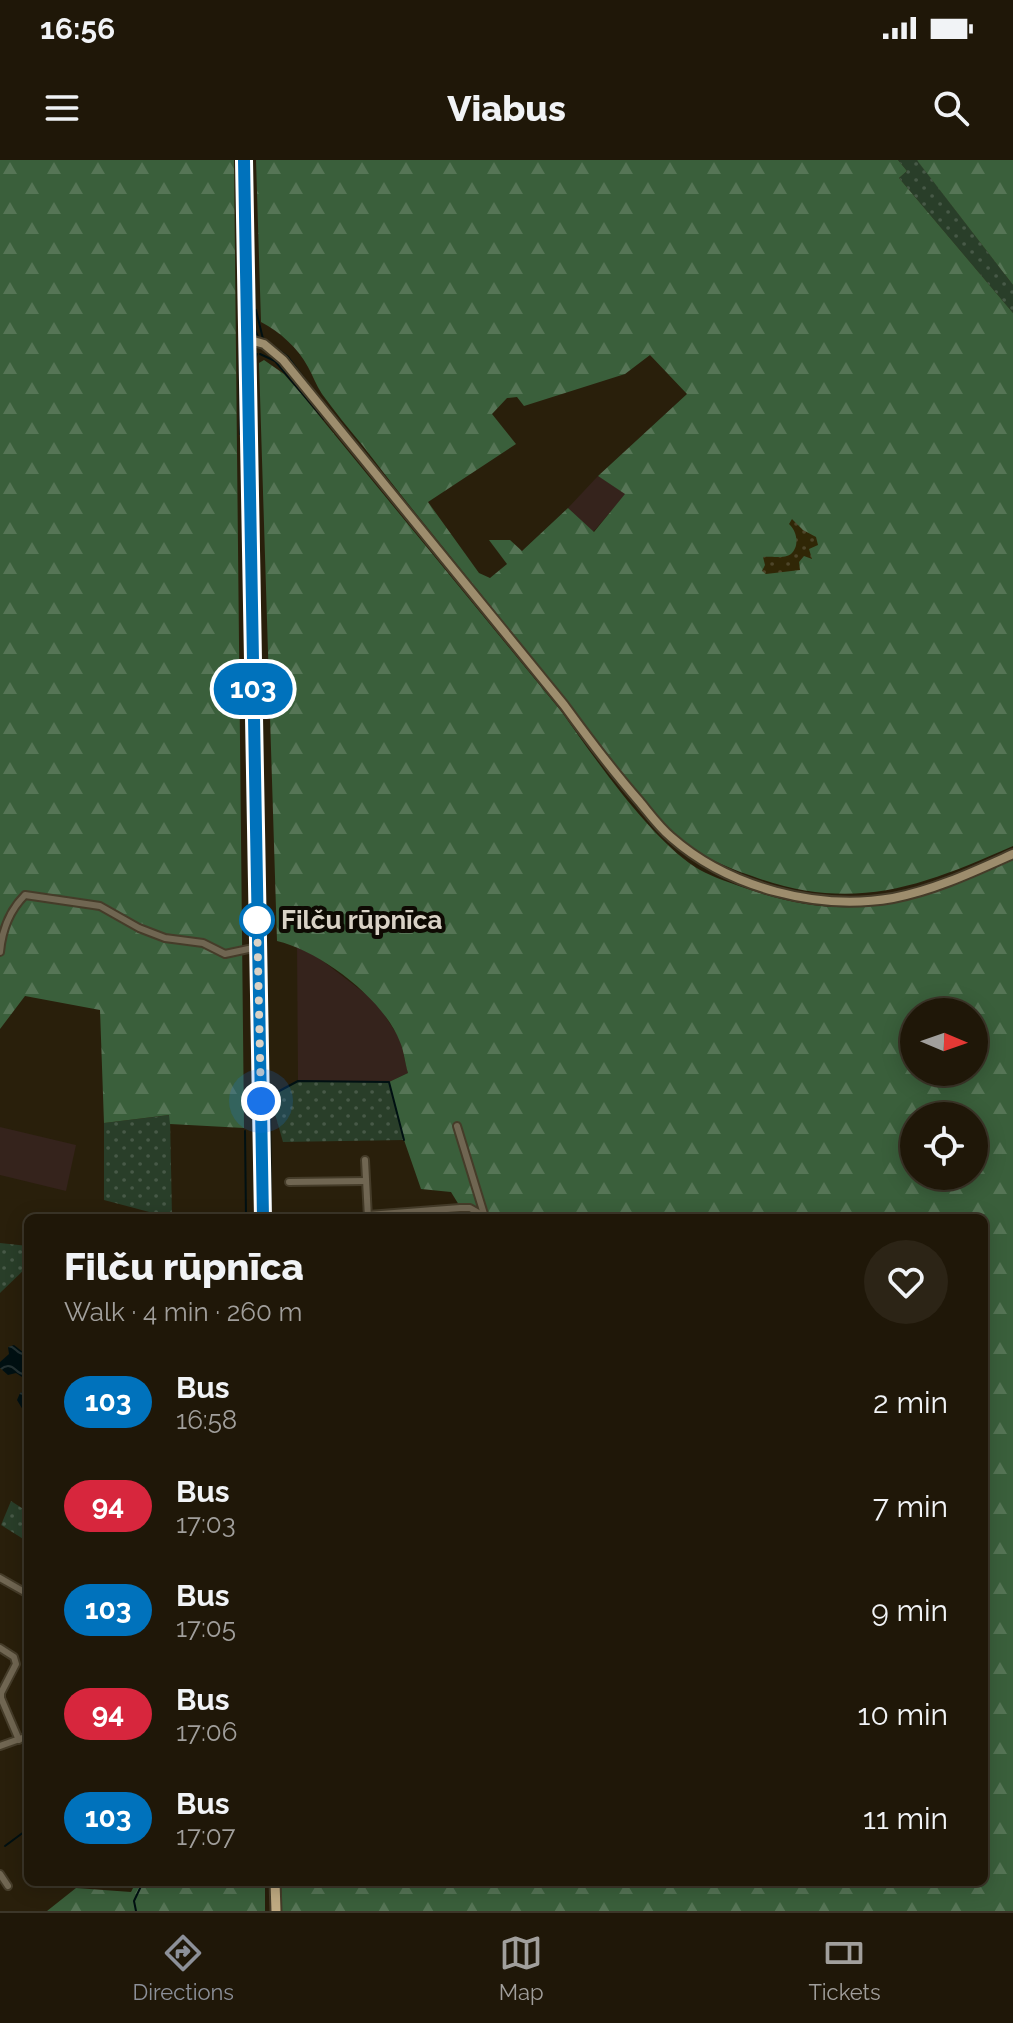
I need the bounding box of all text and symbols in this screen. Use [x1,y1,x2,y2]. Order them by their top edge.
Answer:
text: 16:56 [40,11,115,46]
icon: menu [40,86,84,130]
icon: search [929,86,973,130]
text: Viabus [447,87,566,129]
line badge: 103 [207,663,299,715]
text: 103 [230,672,276,705]
marker: Filču rūpnīca [240,903,274,937]
place label: Filču rūpnīca [281,905,442,935]
north arrow [900,998,988,1086]
map controls [900,998,988,1190]
your location [241,1081,281,1121]
button: locate [900,1102,988,1190]
button: heart [864,1240,948,1324]
text: Filču rūpnīca [64,1244,304,1289]
text: Walk · 4 min · 260 m [64,1297,302,1327]
text: Bus [176,1370,230,1405]
text: 103 [85,1385,131,1418]
text: 2 min [873,1385,948,1420]
text: 16:58 [176,1405,237,1435]
text: Bus [176,1474,230,1509]
text: 94 [92,1489,124,1522]
text: 7 min [873,1489,948,1524]
text: 17:03 [176,1509,236,1539]
text: Bus [176,1578,230,1613]
text: 103 [85,1593,131,1626]
text: 9 min [871,1593,948,1628]
text: 17:05 [176,1613,236,1643]
text: Bus [176,1682,230,1717]
text: 94 [92,1697,124,1730]
text: 10 min [858,1697,948,1732]
text: 17:06 [176,1717,237,1747]
text: Bus [176,1786,230,1821]
text: 103 [85,1801,131,1834]
text: 11 min [863,1801,948,1836]
text: 17:07 [176,1821,235,1851]
tab: Directions [132,1931,234,2005]
tab: Map [499,1931,544,2005]
tab: Tickets [808,1931,881,2005]

